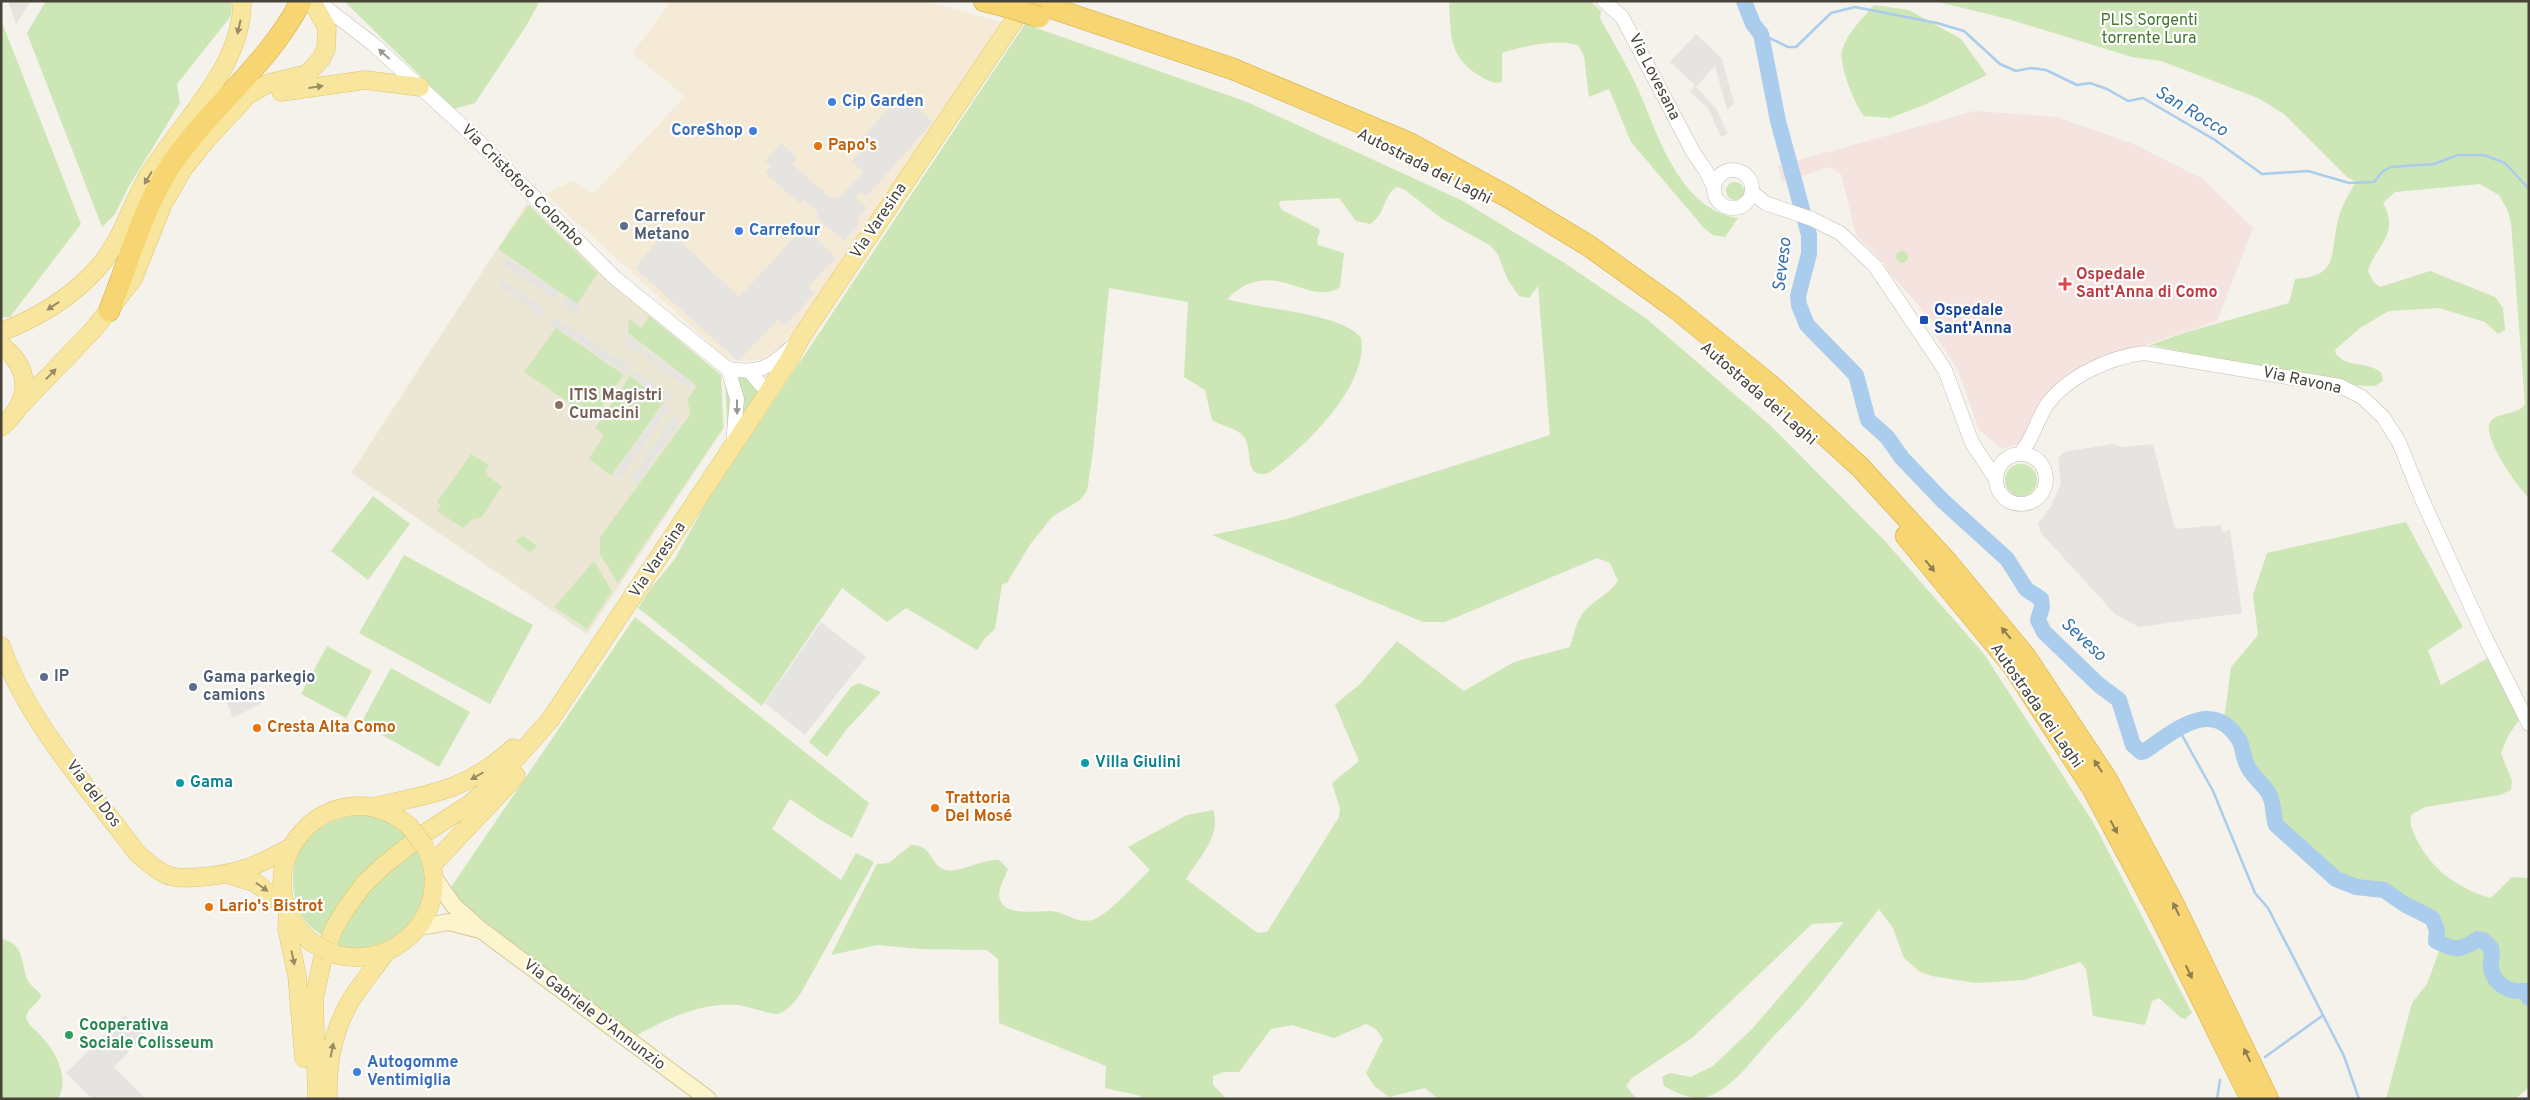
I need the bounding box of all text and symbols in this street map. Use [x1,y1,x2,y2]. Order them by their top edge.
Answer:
park label: PLIS Sorgenti torrente Lura [2100,11,2198,49]
one-way arrow [235,20,243,35]
street label: Via Lovesana [1624,30,1684,124]
one-way arrow [379,48,391,60]
water label: San Rocco [2150,81,2232,143]
one-way arrow [309,82,325,90]
place label: Cip Garden [842,92,924,112]
marker: Cip Garden [826,96,838,108]
street label: Via Cristoforo Colombo [456,120,588,252]
place label: CoreShop [671,121,743,141]
street label: Autostrada dei Laghi [1354,124,1494,210]
marker: CoreShop [747,125,759,137]
place label: Papo's [828,136,877,156]
marker: Papo's [812,140,824,152]
one-way arrow [143,171,152,184]
street label: Via Varesina [846,179,912,263]
place label: Carrefour Metano [634,207,706,245]
marker: Carrefour Metano [618,220,630,232]
place label: Carrefour [749,221,821,241]
marker: Carrefour [733,225,745,237]
water label: Seveso [1768,236,1798,293]
place label: Ospedale Sant'Anna di Como [2076,265,2218,303]
marker: Ospedale Sant'Anna di Como [2058,277,2072,291]
one-way arrow [46,301,60,311]
place label: Ospedale Sant'Anna [1934,301,2012,339]
marker: Ospedale Sant'Anna [1918,314,1930,326]
street label: Autostrada dei Laghi [1696,338,1820,450]
street label: Via Ravona [2261,363,2343,399]
one-way arrow [45,369,57,381]
place label: ITIS Magistri Cumacini [569,386,662,424]
marker: ITIS Magistri Cumacini [553,399,565,411]
one-way arrow [733,399,741,415]
street label: Via Varesina [625,518,691,602]
one-way arrow [1924,560,1935,573]
water label: Seveso [2055,613,2111,667]
one-way arrow [2000,626,2011,639]
street label: Autostrada dei Laghi [1985,640,2087,772]
place label: IP [54,667,69,687]
place label: Gama parkegio camions [203,668,315,706]
marker: IP [38,671,50,683]
marker: Gama parkegio camions [187,681,199,693]
place label: Cresta Alta Como [267,718,396,738]
marker: Cresta Alta Como [251,722,263,734]
place label: Villa Giulini [1095,753,1181,773]
street label: Via del Dos [61,756,125,832]
marker: Villa Giulini [1079,757,1091,769]
one-way arrow [2093,759,2103,773]
one-way arrow [469,772,484,780]
place label: Gama [190,773,233,793]
marker: Gama [174,777,186,789]
place label: Trattoria Del Mosé [945,789,1012,827]
marker: Trattoria Del Mosé [929,802,941,814]
one-way arrow [2110,820,2118,835]
one-way arrow [255,882,269,892]
place label: Lario's Bistrot [219,897,323,917]
marker: Lario's Bistrot [203,901,215,913]
one-way arrow [2172,902,2180,916]
one-way arrow [289,950,297,965]
street label: Via Gabriele D'Annunzio [519,955,669,1075]
one-way arrow [2184,964,2193,979]
place label: Cooperativa Sociale Colisseum [79,1016,214,1054]
marker: Cooperativa Sociale Colisseum [63,1029,75,1041]
one-way arrow [328,1042,336,1058]
one-way arrow [2243,1048,2251,1062]
place label: Autogomme Ventimiglia [367,1053,459,1091]
marker: Autogomme Ventimiglia [351,1066,363,1078]

